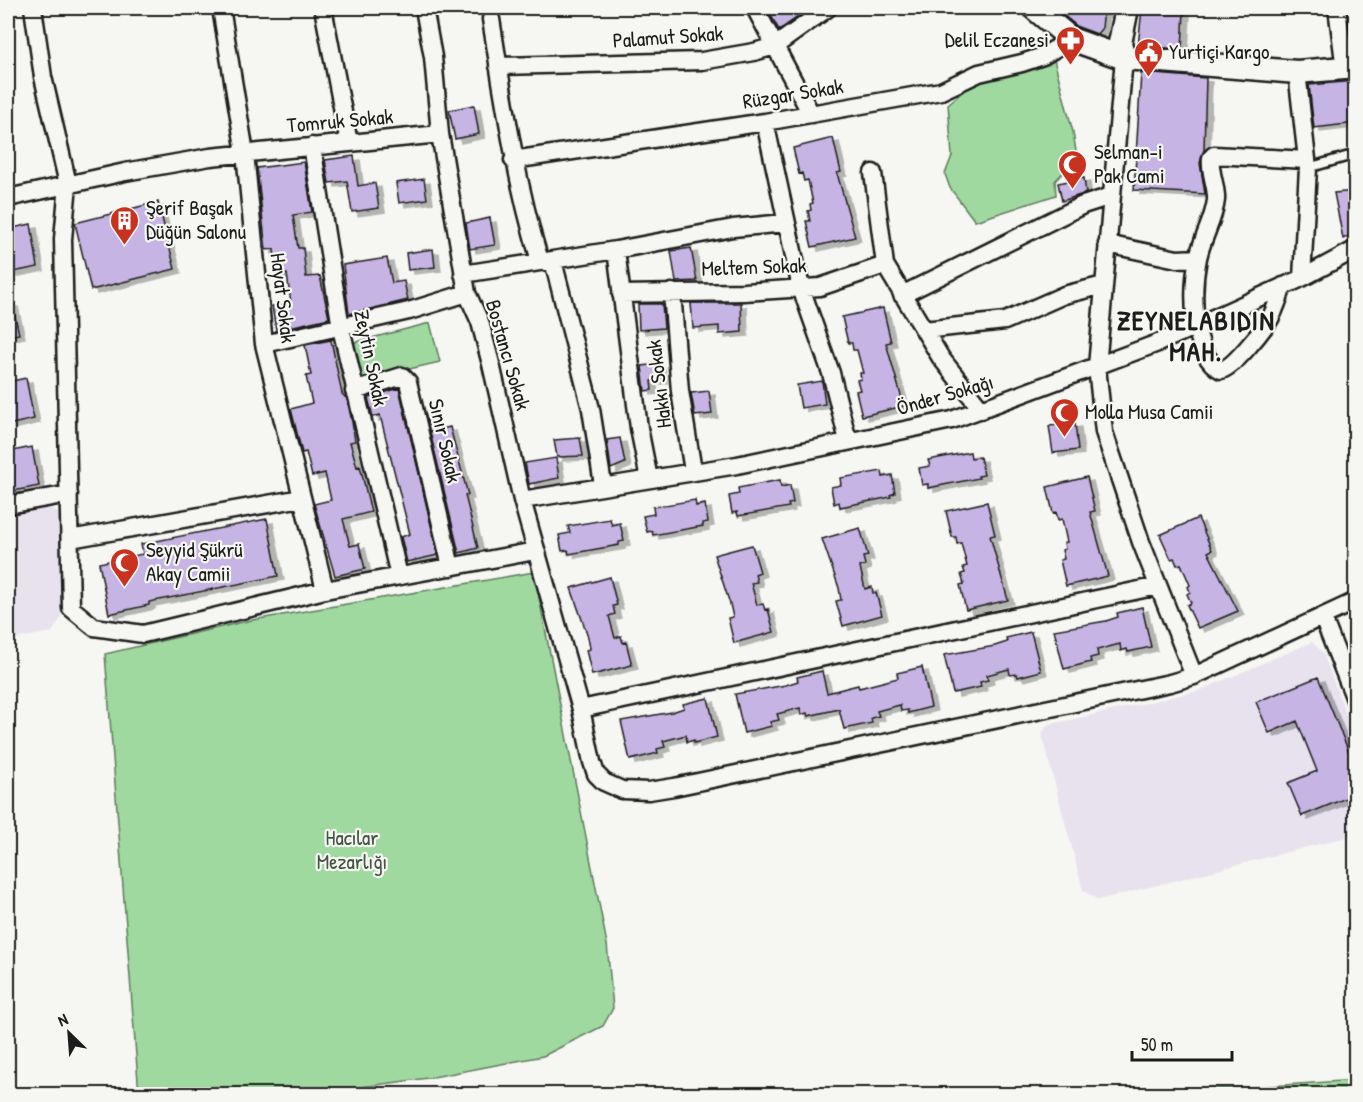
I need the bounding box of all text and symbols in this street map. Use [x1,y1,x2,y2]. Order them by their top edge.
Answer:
street label: Palamut Sokak [612,18,724,55]
pharmacy icon: Delil Eczanesi [1054,24,1086,66]
place label: Delil Eczanesi [945,25,1049,54]
public building icon: Yurtiçi Kargo [1132,36,1164,78]
place label: Yurtiçi Kargo [1169,37,1270,66]
street label: Rüzgar Sokak [741,71,845,116]
street label: Tomruk Sokak [286,101,394,140]
place label: Selman-i Pak Cami [1094,137,1165,190]
mosque icon: Selman-i Pak Cami [1057,148,1089,190]
place label: Şerif Başak Düğün Salonu [146,193,247,246]
building icon: Şerif Başak Düğün Salonu [109,204,141,246]
street label: Meltem Sokak [701,250,807,283]
street label: Hayat Sokak [264,251,303,345]
street label: Bostancı Sokak [479,296,538,414]
district label: ZEYNELABIDIN MAH. [1117,302,1275,369]
street label: Zeytin Sokak [347,307,396,409]
street label: Hakkı Sokak [639,338,678,430]
street label: Önder Sokağı [893,367,997,422]
street label: Sınır Sokak [422,396,469,486]
mosque icon: Molla Musa Camii [1048,396,1080,438]
place label: Molla Musa Camii [1085,397,1214,426]
place label: Seyyid Şükrü Akay Camii [146,535,243,588]
mosque icon: Seyyid Şükrü Akay Camii [109,546,141,588]
park label: Hacılar Mezarlığı [317,823,387,876]
north arrow [39,1003,99,1063]
text: N [54,1007,72,1031]
scale bar [1132,1024,1232,1062]
text: 50 m [1141,1032,1173,1057]

